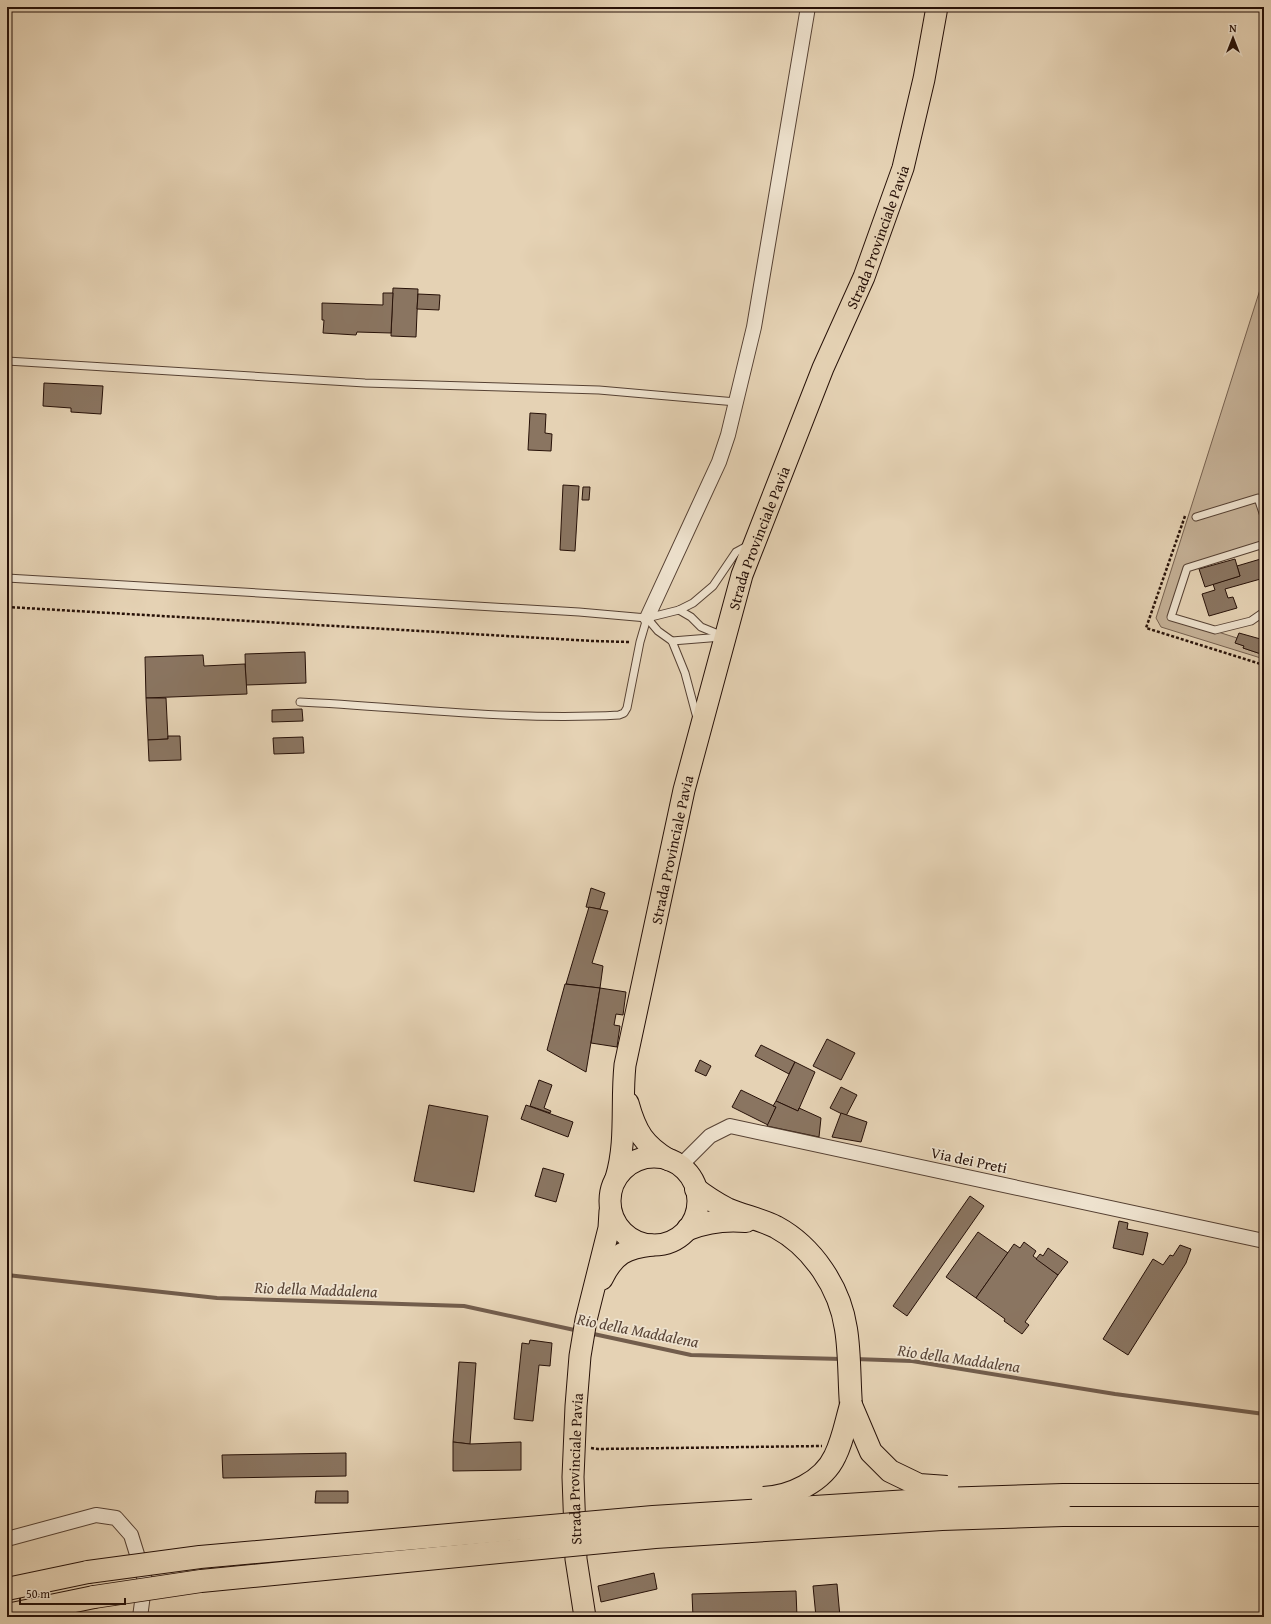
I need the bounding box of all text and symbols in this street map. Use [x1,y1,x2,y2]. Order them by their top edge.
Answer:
north arrow [1213,18,1253,58]
text: N [1229,20,1237,36]
street label: Strada Provinciale Pavia [841,162,914,312]
street label: Strada Provinciale Pavia [723,463,794,612]
street label: Strada Provinciale Pavia [645,773,698,926]
street label: Via dei Preti [929,1142,1009,1178]
water label: Rio della Maddalena [253,1275,379,1303]
water label: Rio della Maddalena [574,1306,701,1354]
water label: Rio della Maddalena [895,1337,1022,1379]
street label: Strada Provinciale Pavia [562,1392,588,1545]
scale bar [20,1580,125,1606]
text: 50 m [26,1585,50,1602]

